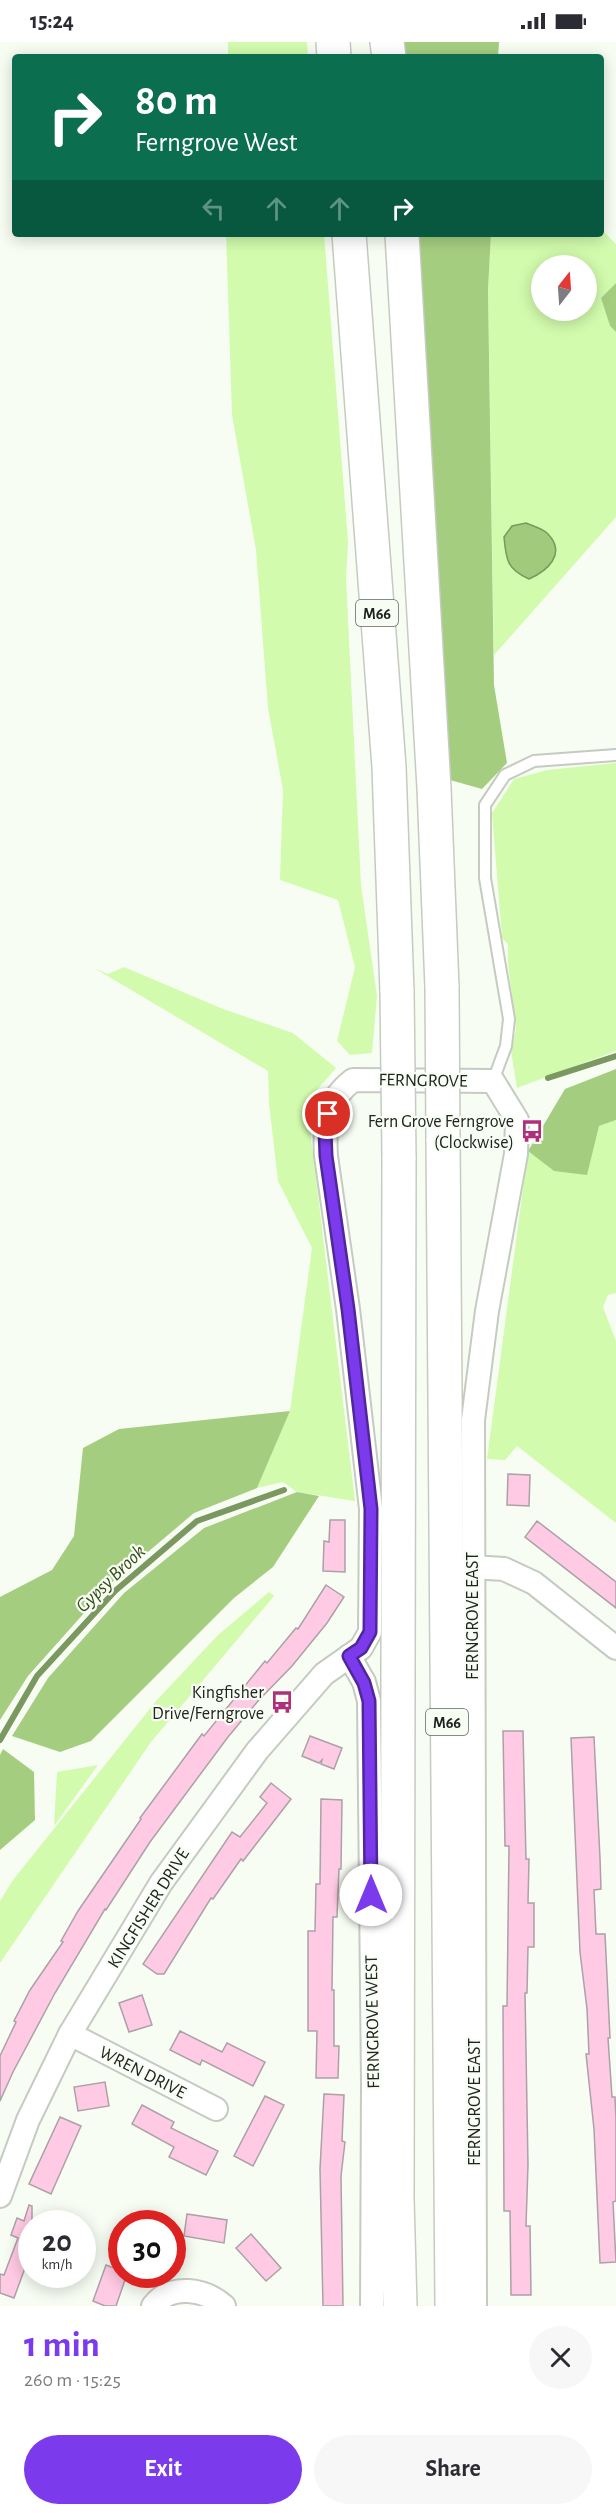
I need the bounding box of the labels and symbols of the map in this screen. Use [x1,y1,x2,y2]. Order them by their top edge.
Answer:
north arrow [531,255,597,321]
road number: M66 [356,600,398,626]
street label: FERNGROVE [378,1071,468,1091]
pin [302,1088,353,1139]
place label: Fern Grove Ferngrove (Clockwise) [368,1113,514,1152]
bus stop icon: Fern Grove Ferngrove (Clockwise) [519,1118,545,1144]
water label: Gypsy Brook [72,1541,149,1616]
street label: FERNGROVE EAST [464,1552,482,1680]
place label: Kingfisher Drive/Ferngrove [152,1684,264,1723]
bus stop icon: Kingfisher Drive/Ferngrove [269,1689,295,1715]
road number: M66 [426,1709,468,1735]
street label: KINGFISHER DRIVE [105,1845,193,1972]
position arrow [339,1863,403,1927]
street label: FERNGROVE WEST [363,1955,383,2089]
street label: FERNGROVE EAST [466,2038,484,2166]
street label: WREN DRIVE [96,2043,189,2103]
speed limit sign: 30 [108,2210,186,2288]

